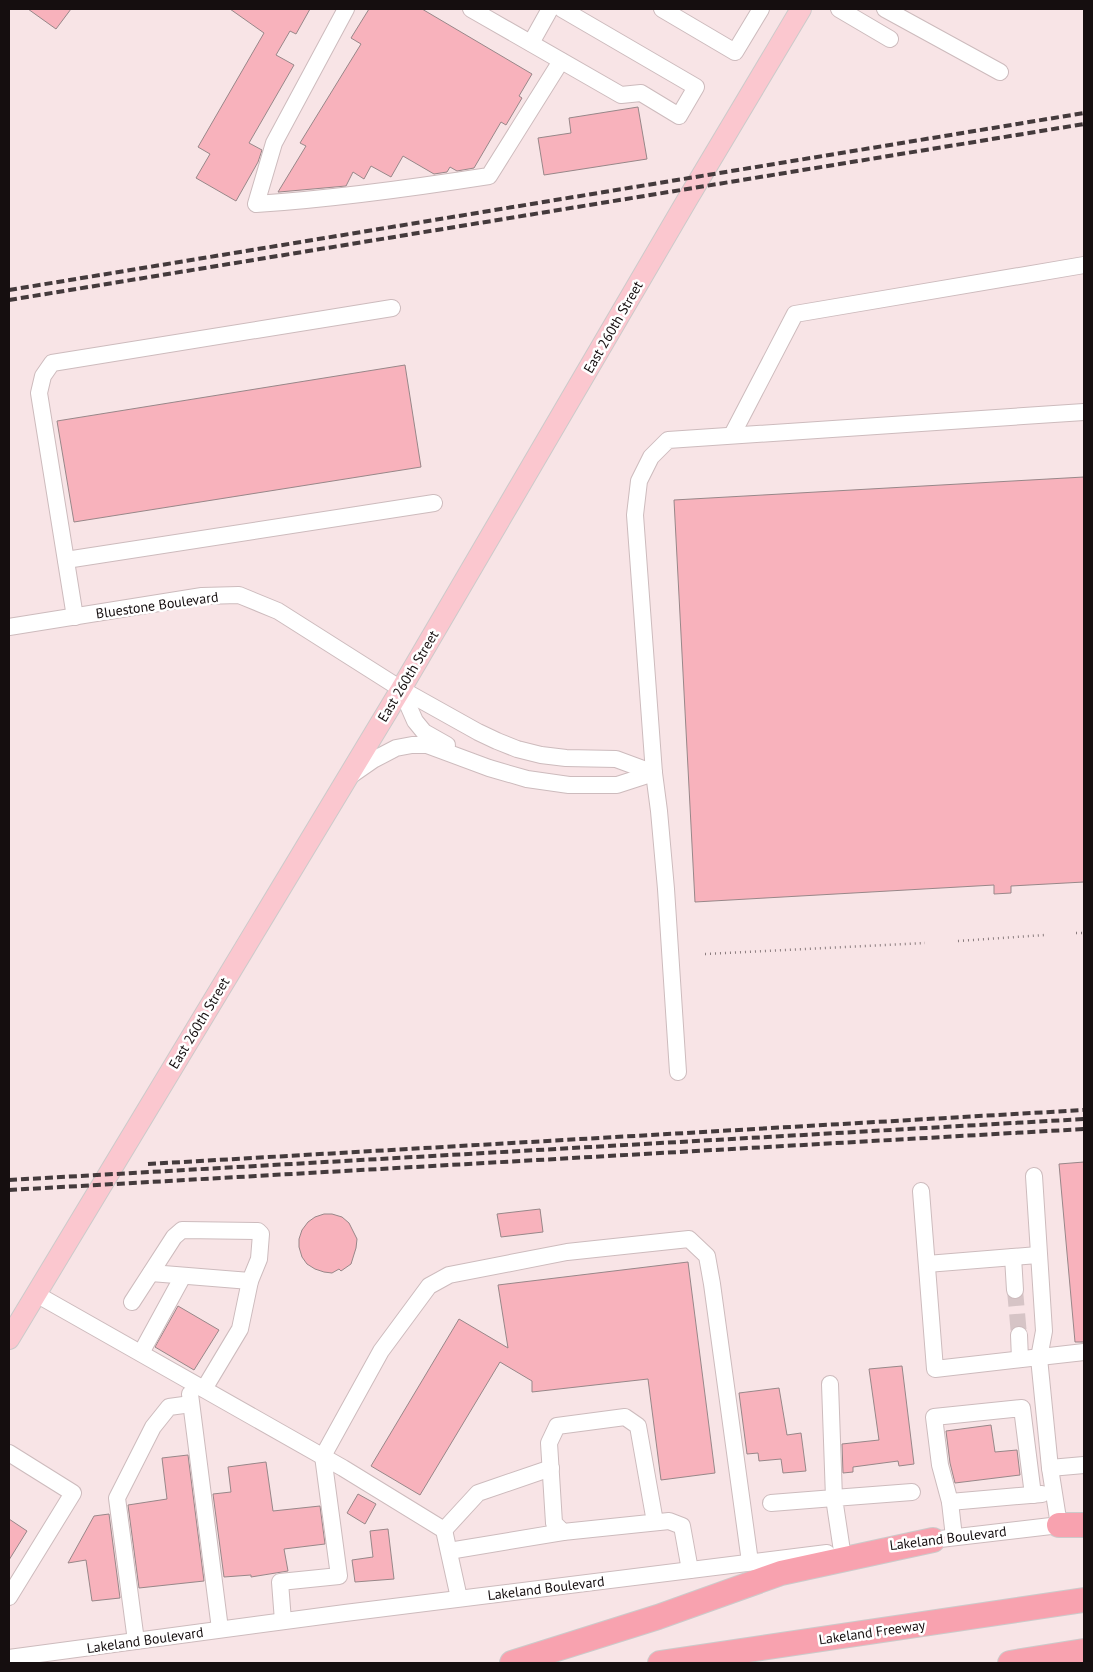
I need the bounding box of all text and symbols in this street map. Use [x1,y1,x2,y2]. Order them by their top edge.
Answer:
street label: East 260th Street [579,277,647,376]
street label: Bluestone Boulevard [95,587,219,623]
street label: East 260th Street [374,627,443,725]
street label: East 260th Street [165,974,234,1072]
street label: Lakeland Boulevard [889,1522,1007,1554]
street label: Lakeland Boulevard [487,1572,605,1604]
street label: Lakeland Freeway [818,1616,927,1648]
street label: Lakeland Boulevard [86,1623,204,1657]

